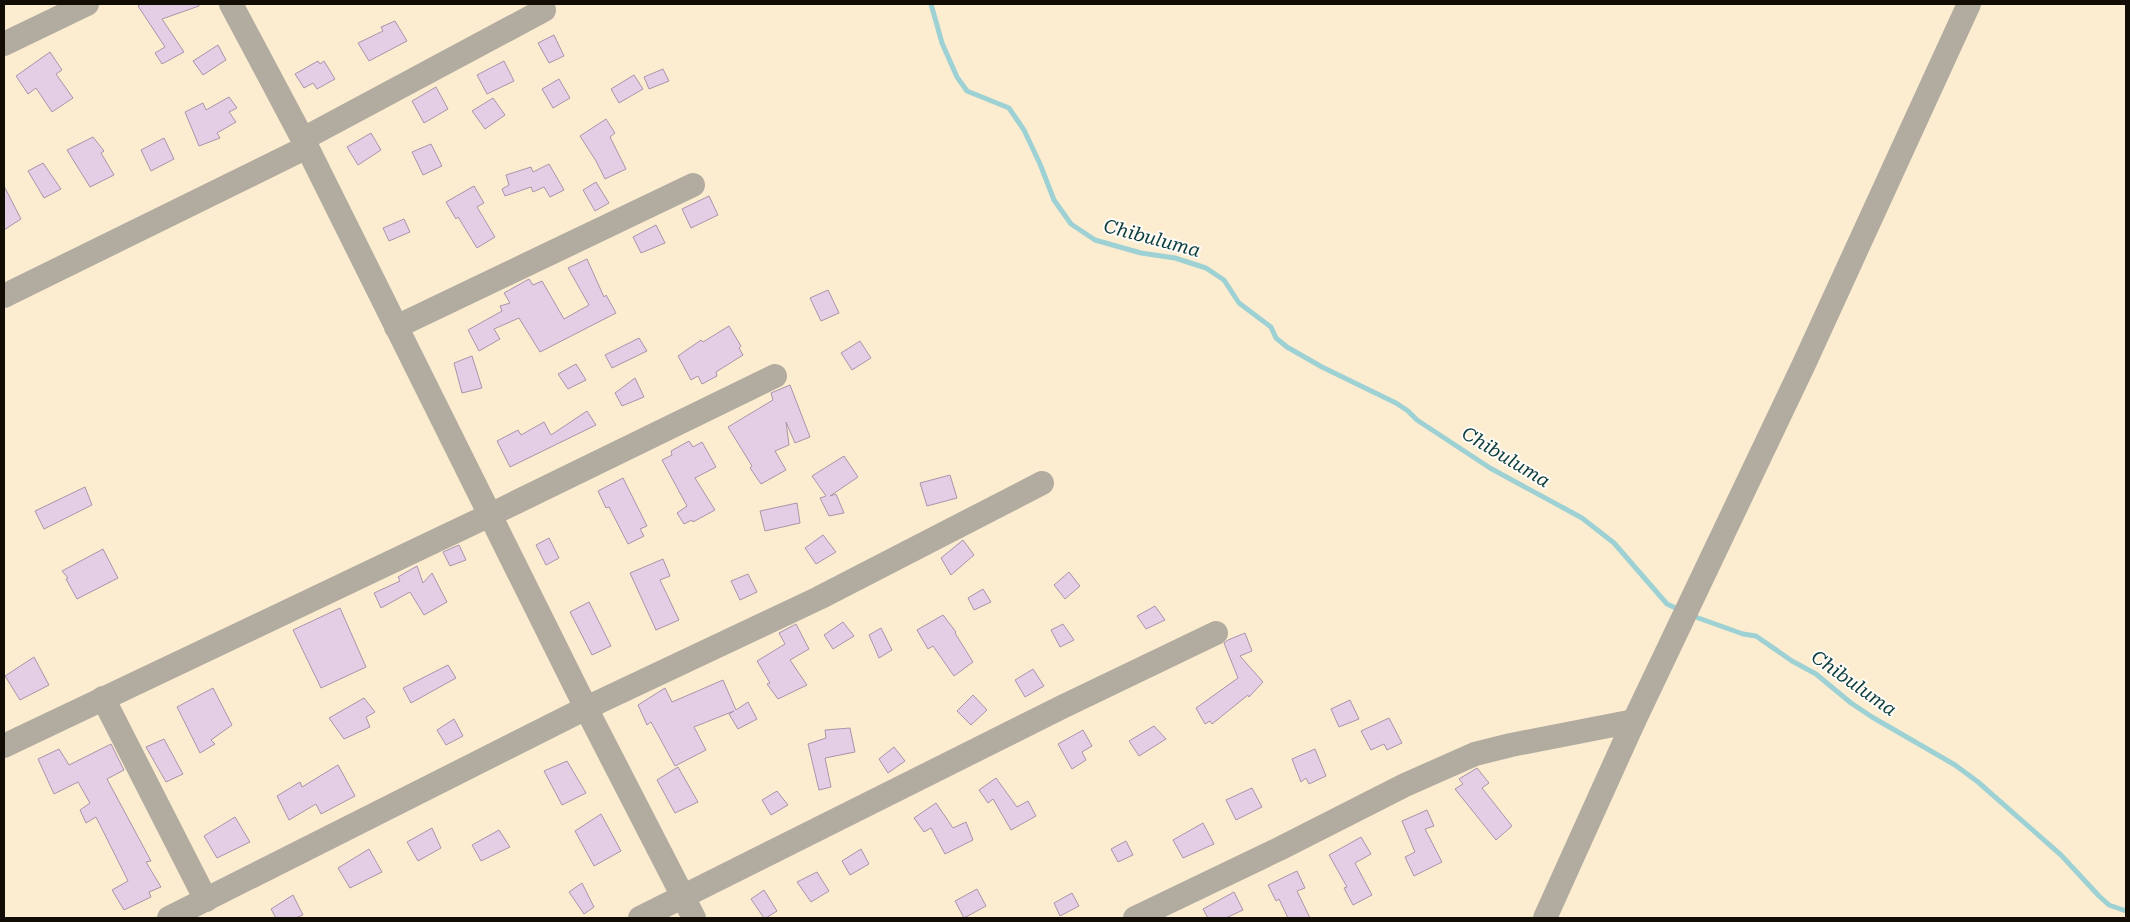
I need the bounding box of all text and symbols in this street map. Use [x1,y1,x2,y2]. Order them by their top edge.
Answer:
water label: Chibuluma [1101,214,1203,262]
water label: Chibuluma [1458,422,1554,492]
water label: Chibuluma [1807,645,1901,721]

